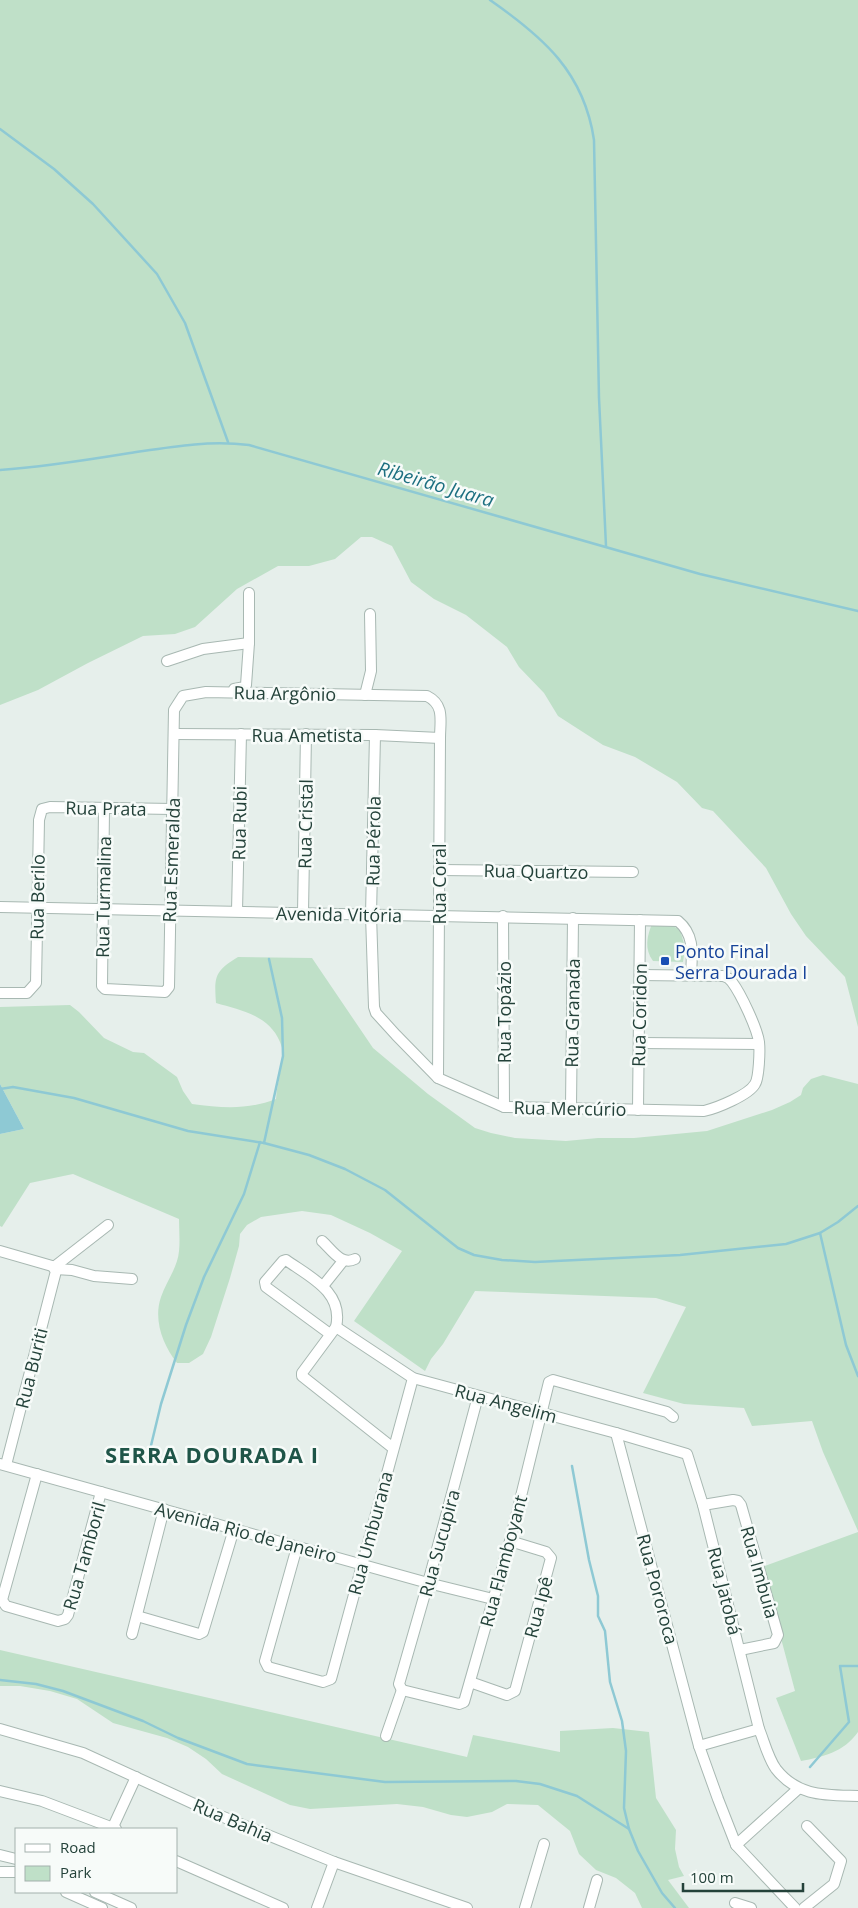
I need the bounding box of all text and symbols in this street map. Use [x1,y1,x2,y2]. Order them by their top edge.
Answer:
water label: Ribeirão Juara [375,455,497,513]
street label: Rua Argônio [234,680,336,706]
street label: Rua Ametista [252,723,362,747]
street label: Rua Cristal [292,779,318,869]
street label: Rua Rubi [226,786,252,860]
street label: Rua Prata [65,795,147,821]
street label: Rua Pérola [360,796,386,886]
street label: Rua Esmeralda [157,797,185,923]
street label: Rua Turmalina [90,836,116,958]
street label: Rua Coral [427,844,451,924]
street label: Rua Berilo [24,854,50,940]
street label: Rua Quartzo [483,858,589,884]
street label: Avenida Vitória [276,901,402,927]
place label: Ponto Final Serra Dourada I [675,939,807,984]
marker: Ponto Final Serra Dourada I [659,955,671,967]
street label: Rua Granada [559,958,585,1068]
street label: Rua Topázio [492,961,516,1063]
street label: Rua Coridon [626,963,652,1067]
street label: Rua Mercúrio [513,1095,627,1121]
street label: Rua Buriti [9,1325,53,1411]
street label: Rua Angelim [452,1378,560,1428]
district label: SERRA DOURADA I [105,1439,319,1469]
street label: Rua Umburana [342,1469,398,1597]
street label: Rua Sucupira [413,1487,465,1599]
street label: Rua Flamboyant [474,1492,532,1630]
street label: Avenida Rio de Janeiro [152,1496,340,1568]
street label: Rua Tamboril [57,1499,111,1613]
street label: Rua Imbuia [735,1523,785,1621]
street label: Rua Pororoca [632,1531,684,1647]
street label: Rua Jatobá [702,1544,748,1638]
street label: Rua Ipê [518,1573,558,1641]
street label: Rua Bahia [190,1793,276,1847]
legend [15,1828,178,1893]
text: Road [60,1837,96,1857]
scale bar [683,1860,803,1892]
text: Park [60,1862,91,1882]
text: 100 m [690,1867,734,1887]

